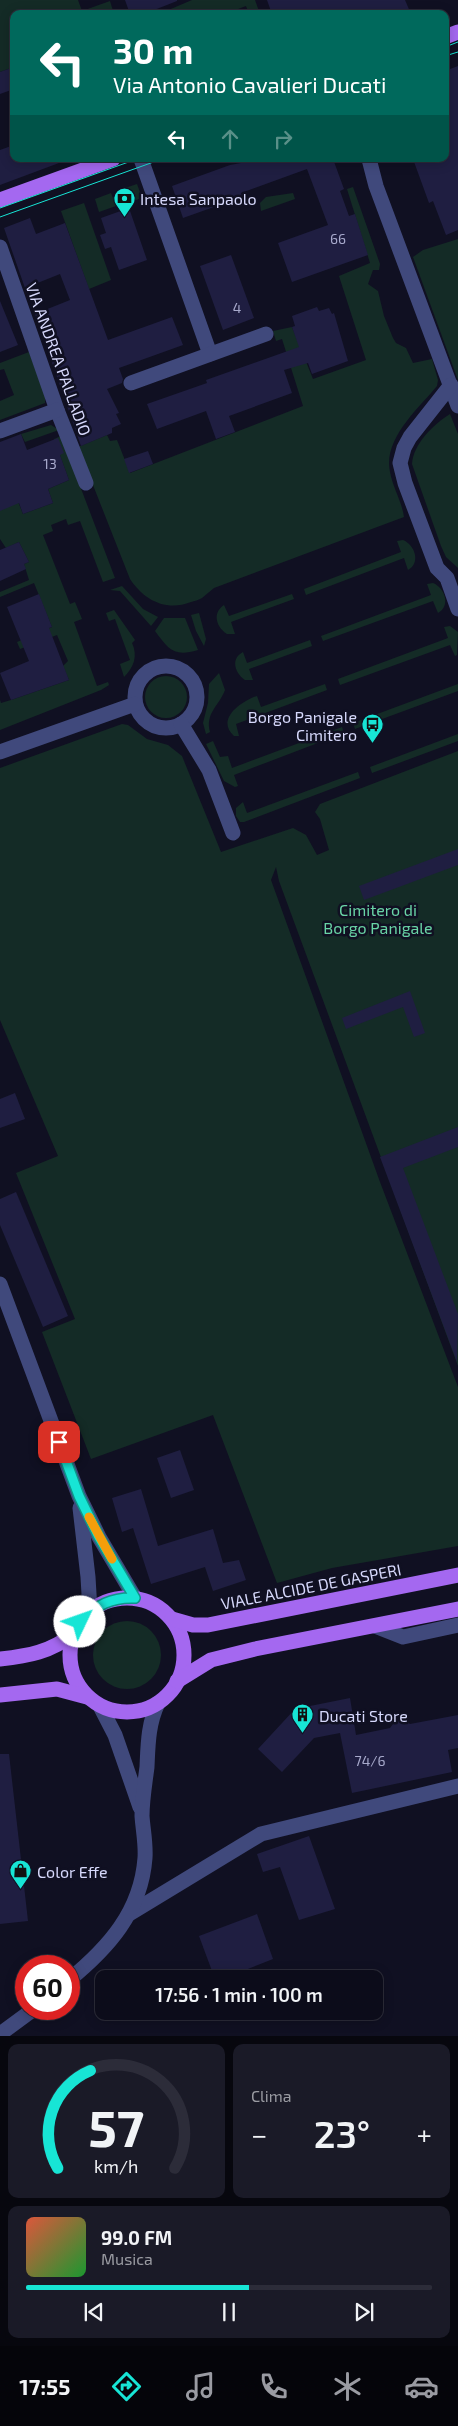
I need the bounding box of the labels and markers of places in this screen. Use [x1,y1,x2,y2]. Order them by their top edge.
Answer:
bank icon: Intesa Sanpaolo [112,186,136,217]
place label: Intesa Sanpaolo [140,189,257,208]
place label: Borgo Panigale Cimitero [248,707,357,744]
bus stop icon: Borgo Panigale Cimitero [361,713,385,744]
pin [38,1421,80,1463]
building icon: Ducati Store [291,1703,315,1734]
place label: Ducati Store [319,1706,408,1725]
shop icon: Color Effe [9,1859,33,1890]
place label: Color Effe [37,1862,108,1881]

